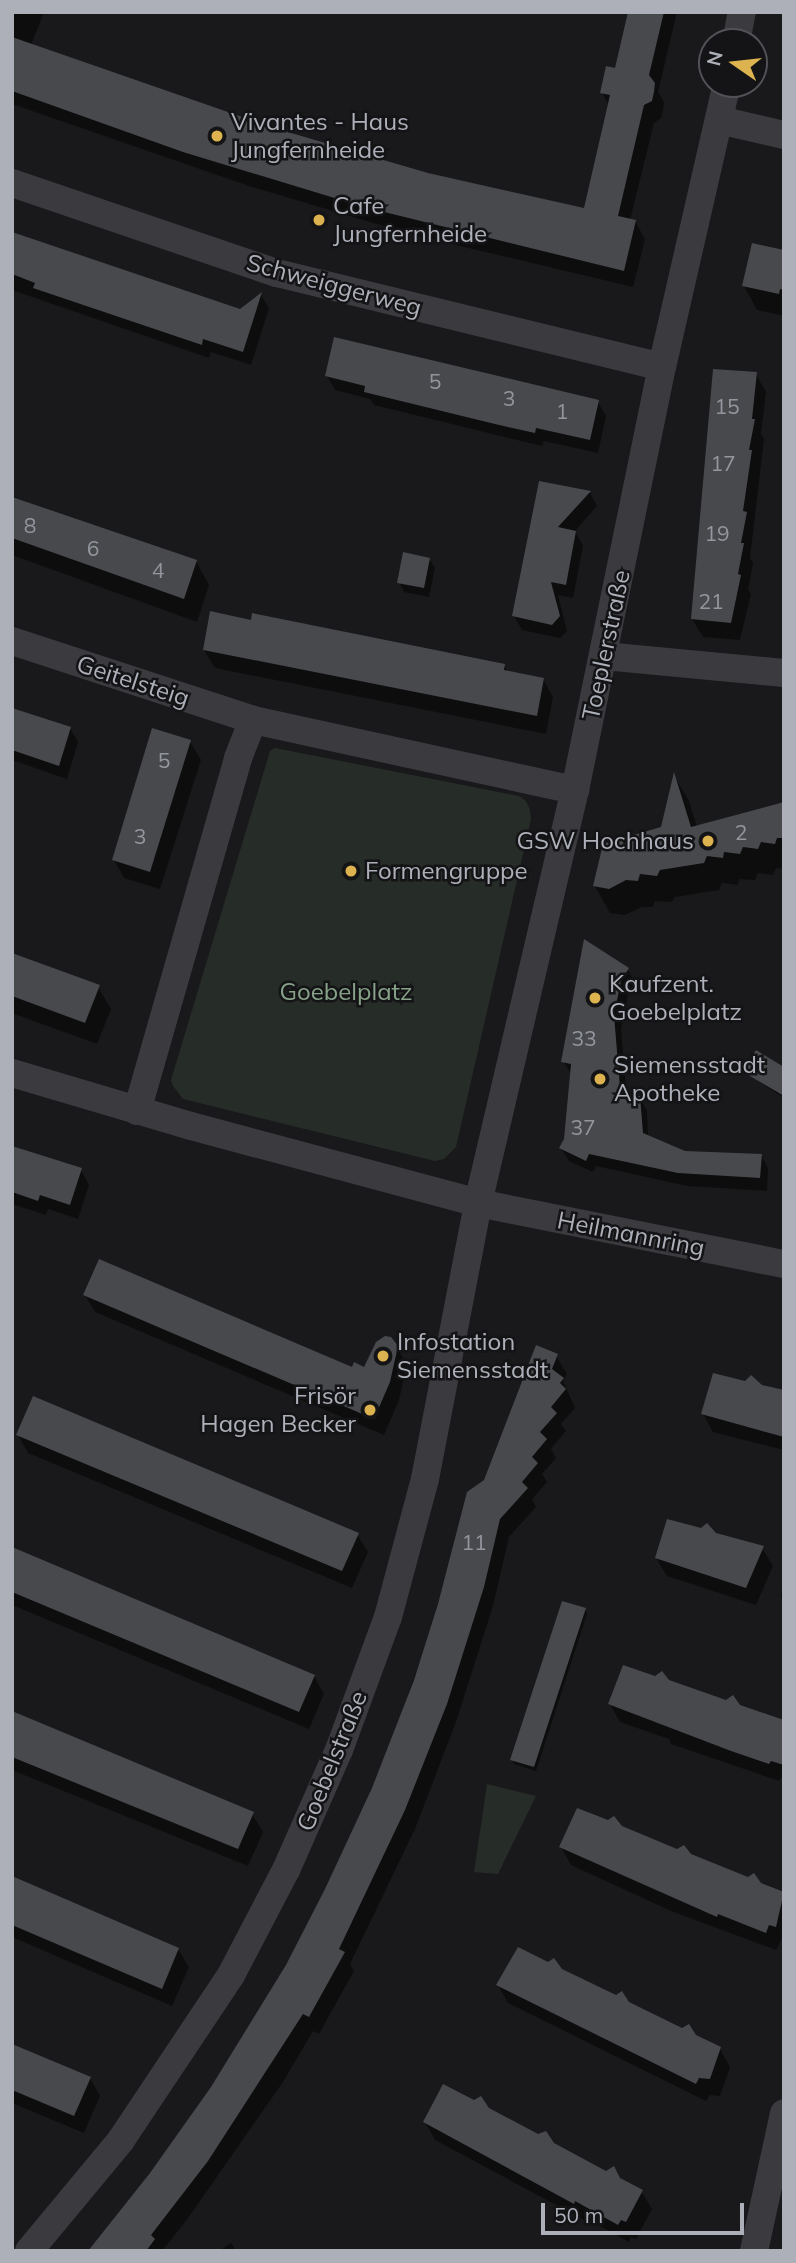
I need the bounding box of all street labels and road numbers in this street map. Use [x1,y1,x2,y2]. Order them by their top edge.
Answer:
street label: Schweiggerweg [243,248,425,322]
street label: Toeplerstraße [576,567,636,723]
street label: Geitelsteig [73,649,193,713]
street label: Heilmannring [555,1206,707,1262]
street label: Goebelstraße [291,1687,373,1835]

